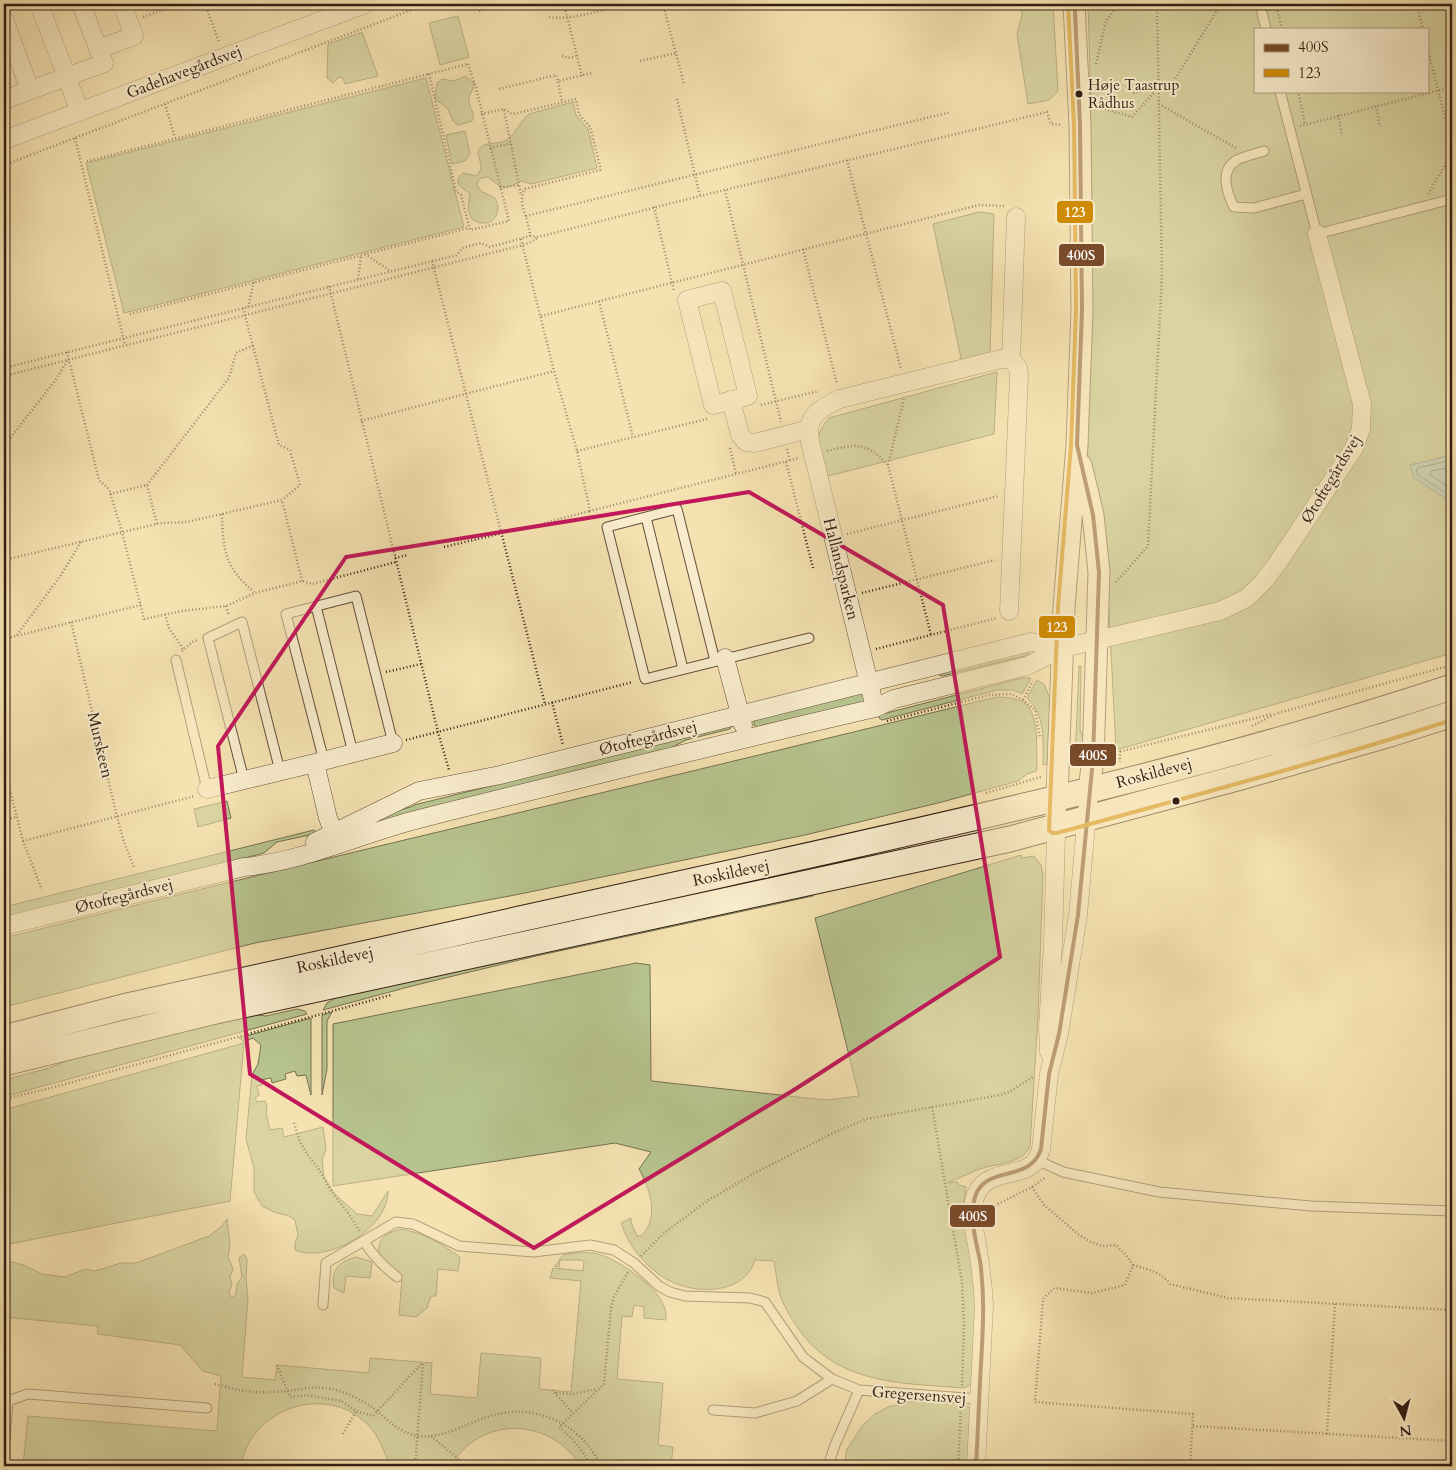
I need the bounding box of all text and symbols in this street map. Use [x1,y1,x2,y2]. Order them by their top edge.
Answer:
legend [1254,28,1428,92]
text: 400S [1298,37,1329,57]
street label: Gadehavegårdsvej [123,40,245,104]
text: 123 [1298,63,1321,83]
place label: Høje Taastrup Rådhus [1088,75,1179,113]
marker: Høje Taastrup Rådhus [1074,89,1084,99]
line badge: 123 [1056,200,1094,224]
text: 123 [1064,203,1086,222]
line badge: 400S [1058,243,1105,267]
text: 400S [1067,246,1095,265]
street label: Øtoftegårdsvej [1296,430,1366,528]
street label: Hallandsparken [818,516,864,622]
line badge: 123 [1038,615,1076,639]
text: 123 [1046,618,1068,637]
street label: Murskeen [82,710,118,780]
street label: Øtoftegårdsvej [597,715,699,761]
line badge: 400S [1069,743,1117,767]
text: 400S [1079,746,1107,765]
street label: Roskildevej [1114,752,1194,794]
unlabelled marker [1171,796,1181,806]
street label: Roskildevej [691,854,771,892]
street label: Øtoftegårdsvej [73,873,175,919]
street label: Roskildevej [295,941,375,979]
line badge: 400S [949,1204,996,1228]
text: 400S [959,1207,987,1226]
street label: Gregersensvej [871,1381,967,1409]
north arrow [1378,1392,1428,1442]
text: N [1398,1420,1413,1441]

